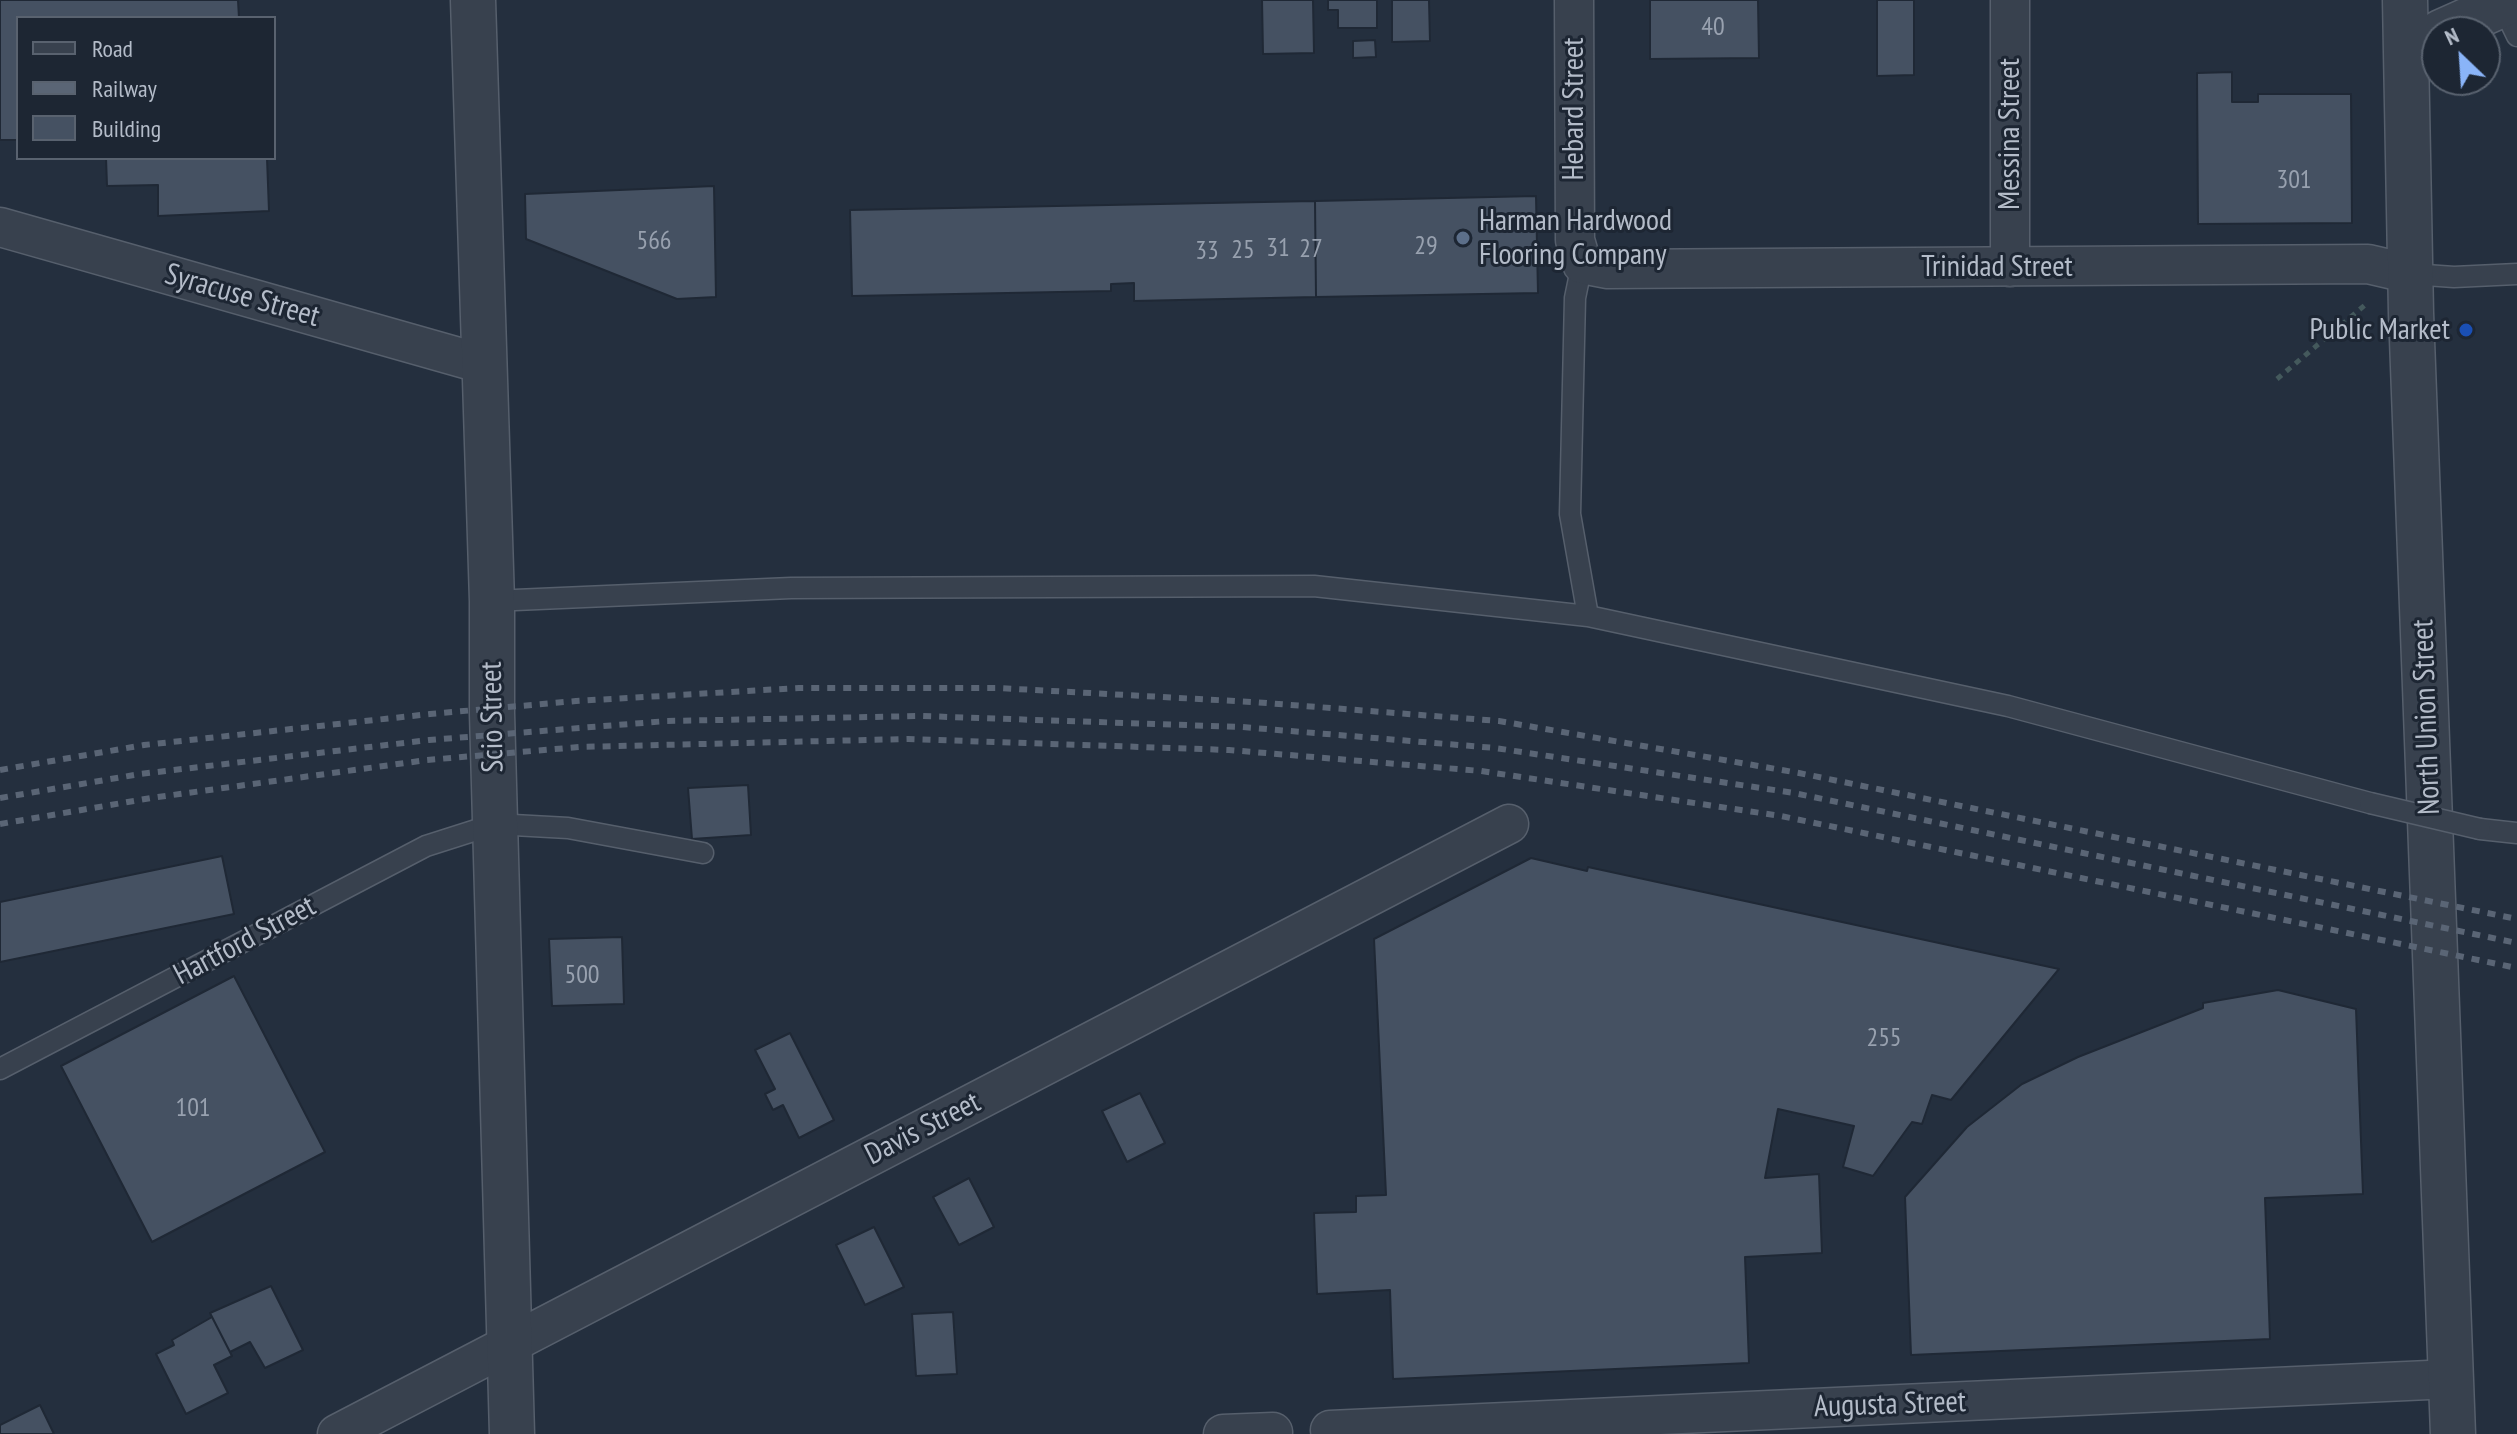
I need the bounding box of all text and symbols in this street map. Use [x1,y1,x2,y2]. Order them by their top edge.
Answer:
house number: 40 [1701,12,1725,44]
legend [16,16,276,160]
north arrow [2421,16,2501,96]
text: N [2440,21,2463,51]
text: Road [92,33,133,64]
street label: Hebard Street [1556,37,1592,181]
street label: Messina Street [1992,58,2028,210]
text: Railway [92,73,157,104]
text: Building [92,113,161,144]
house number: 301 [2276,165,2312,197]
place label: Harman Hardwood Flooring Company [1479,203,1672,274]
house number: 566 [636,226,672,258]
marker: Harman Hardwood Flooring Company [1454,229,1472,247]
house number: 29 [1414,231,1438,263]
house number: 31 [1266,233,1290,265]
house number: 27 [1299,234,1323,266]
house number: 25 [1231,235,1255,267]
house number: 33 [1195,236,1219,268]
street label: Trinidad Street [1921,249,2073,285]
street label: Syracuse Street [161,257,323,335]
place label: Public Market [2309,312,2450,348]
marker: Public Market [2457,321,2475,339]
street label: North Union Street [2406,619,2448,815]
street label: Scio Street [474,661,512,773]
street label: Hartford Street [168,889,322,993]
house number: 500 [564,960,600,992]
house number: 255 [1866,1023,1902,1055]
street label: Davis Street [859,1085,987,1173]
house number: 101 [175,1093,211,1125]
street label: Augusta Street [1813,1384,1967,1426]

